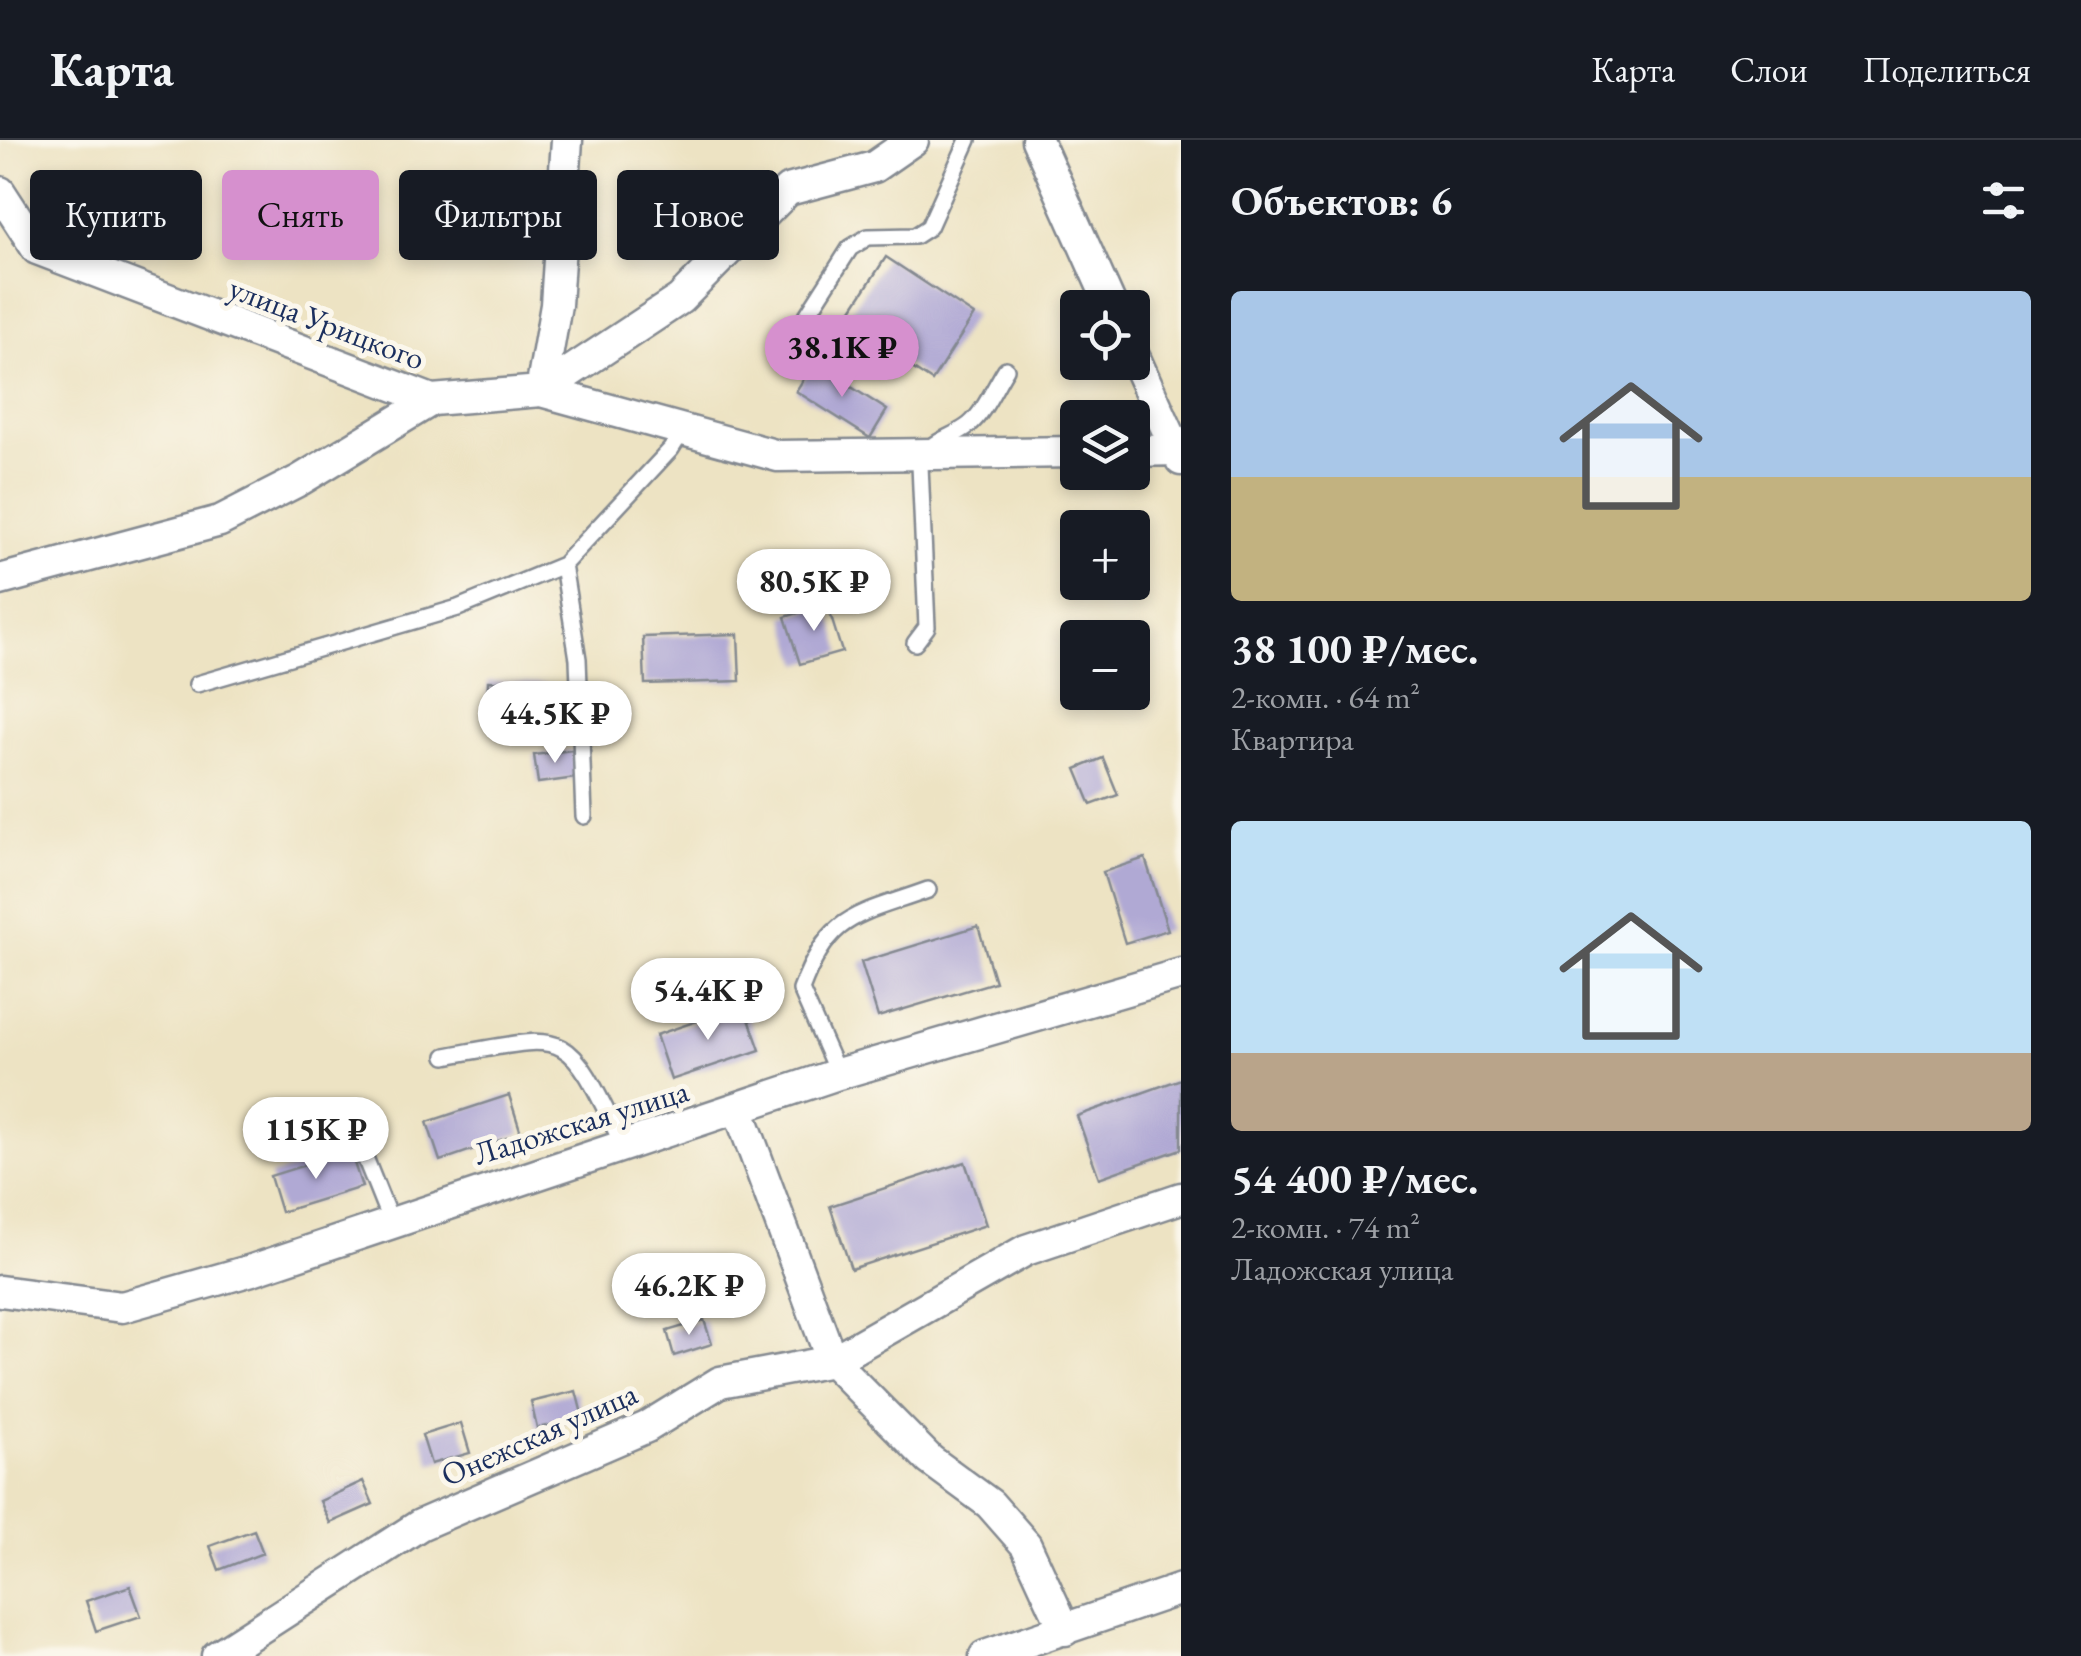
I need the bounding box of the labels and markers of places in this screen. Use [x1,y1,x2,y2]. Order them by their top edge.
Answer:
pin: 38.1K ₽ [750,315,934,400]
pin: 80.5K ₽ [722,549,906,634]
pin: 44.5K ₽ [463,681,647,766]
pin: 54.4K ₽ [616,958,800,1043]
pin: 115K ₽ [235,1097,397,1182]
pin: 46.2K ₽ [597,1253,781,1338]

